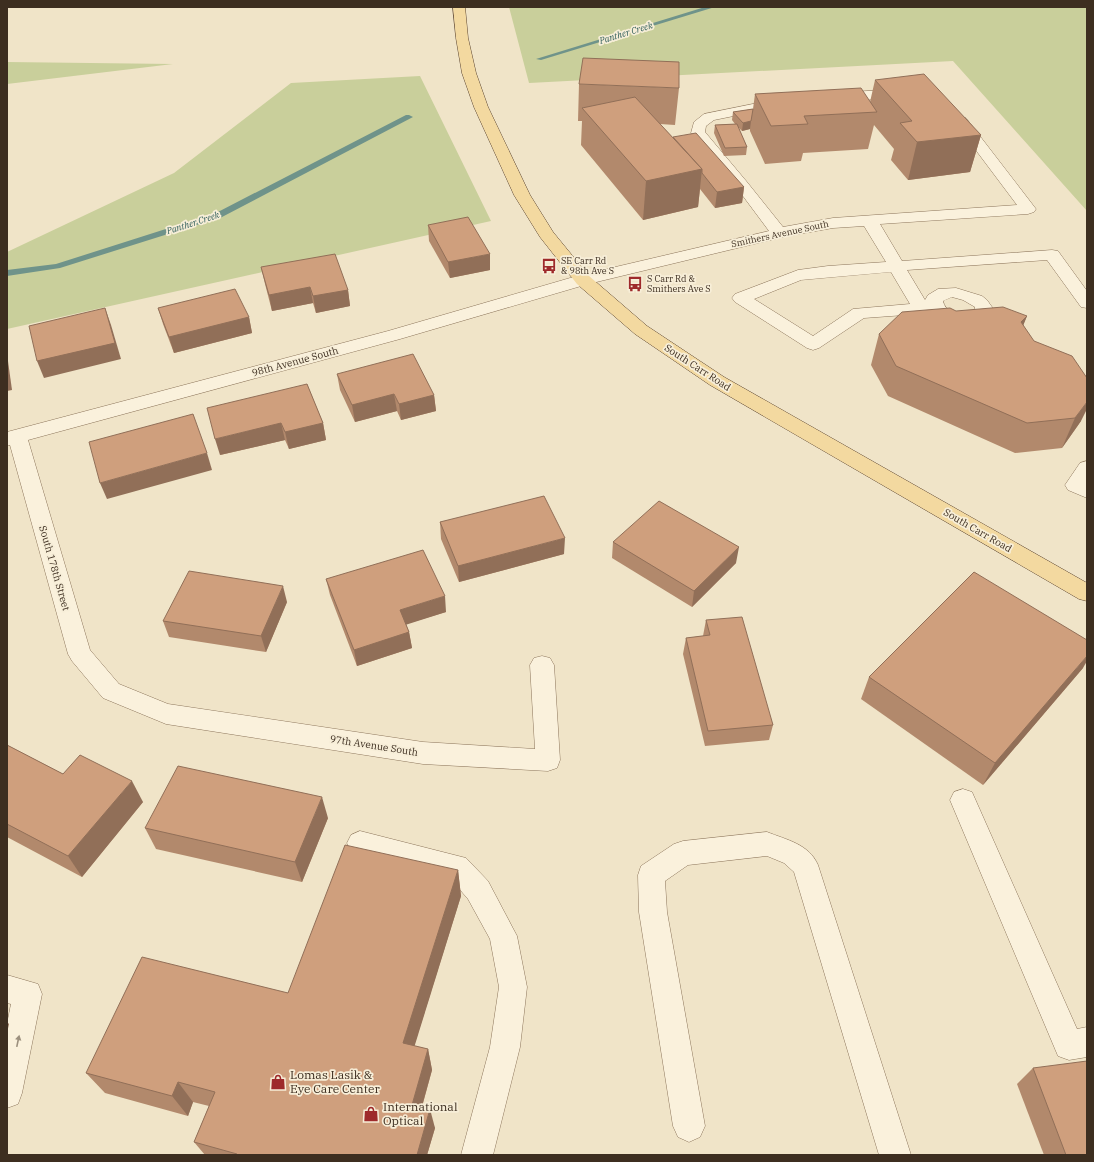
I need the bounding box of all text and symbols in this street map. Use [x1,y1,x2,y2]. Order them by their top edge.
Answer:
water label: Panther Creek [597,19,654,46]
water label: Panther Creek [164,209,221,237]
street label: Smithers Avenue South [730,218,830,249]
place label: SE Carr Rd & 98th Ave S [561,255,614,276]
bus stop icon: SE Carr Rd & 98th Ave S [540,257,558,275]
place label: S Carr Rd & Smithers Ave S [647,273,711,294]
bus stop icon: S Carr Rd & Smithers Ave S [626,275,644,293]
street label: South Carr Road [662,341,733,394]
street label: 98th Avenue South [250,344,340,379]
street label: South Carr Road [941,506,1014,555]
street label: South 178th Street [36,524,73,613]
street label: 97th Avenue South [329,732,419,759]
one-way arrow [16,1035,22,1047]
place label: Lomas Lasik & Eye Care Center [290,1067,380,1096]
shop icon: Lomas Lasik & Eye Care Center [269,1073,287,1091]
place label: International Optical [383,1099,458,1128]
shop icon: International Optical [362,1105,380,1123]

